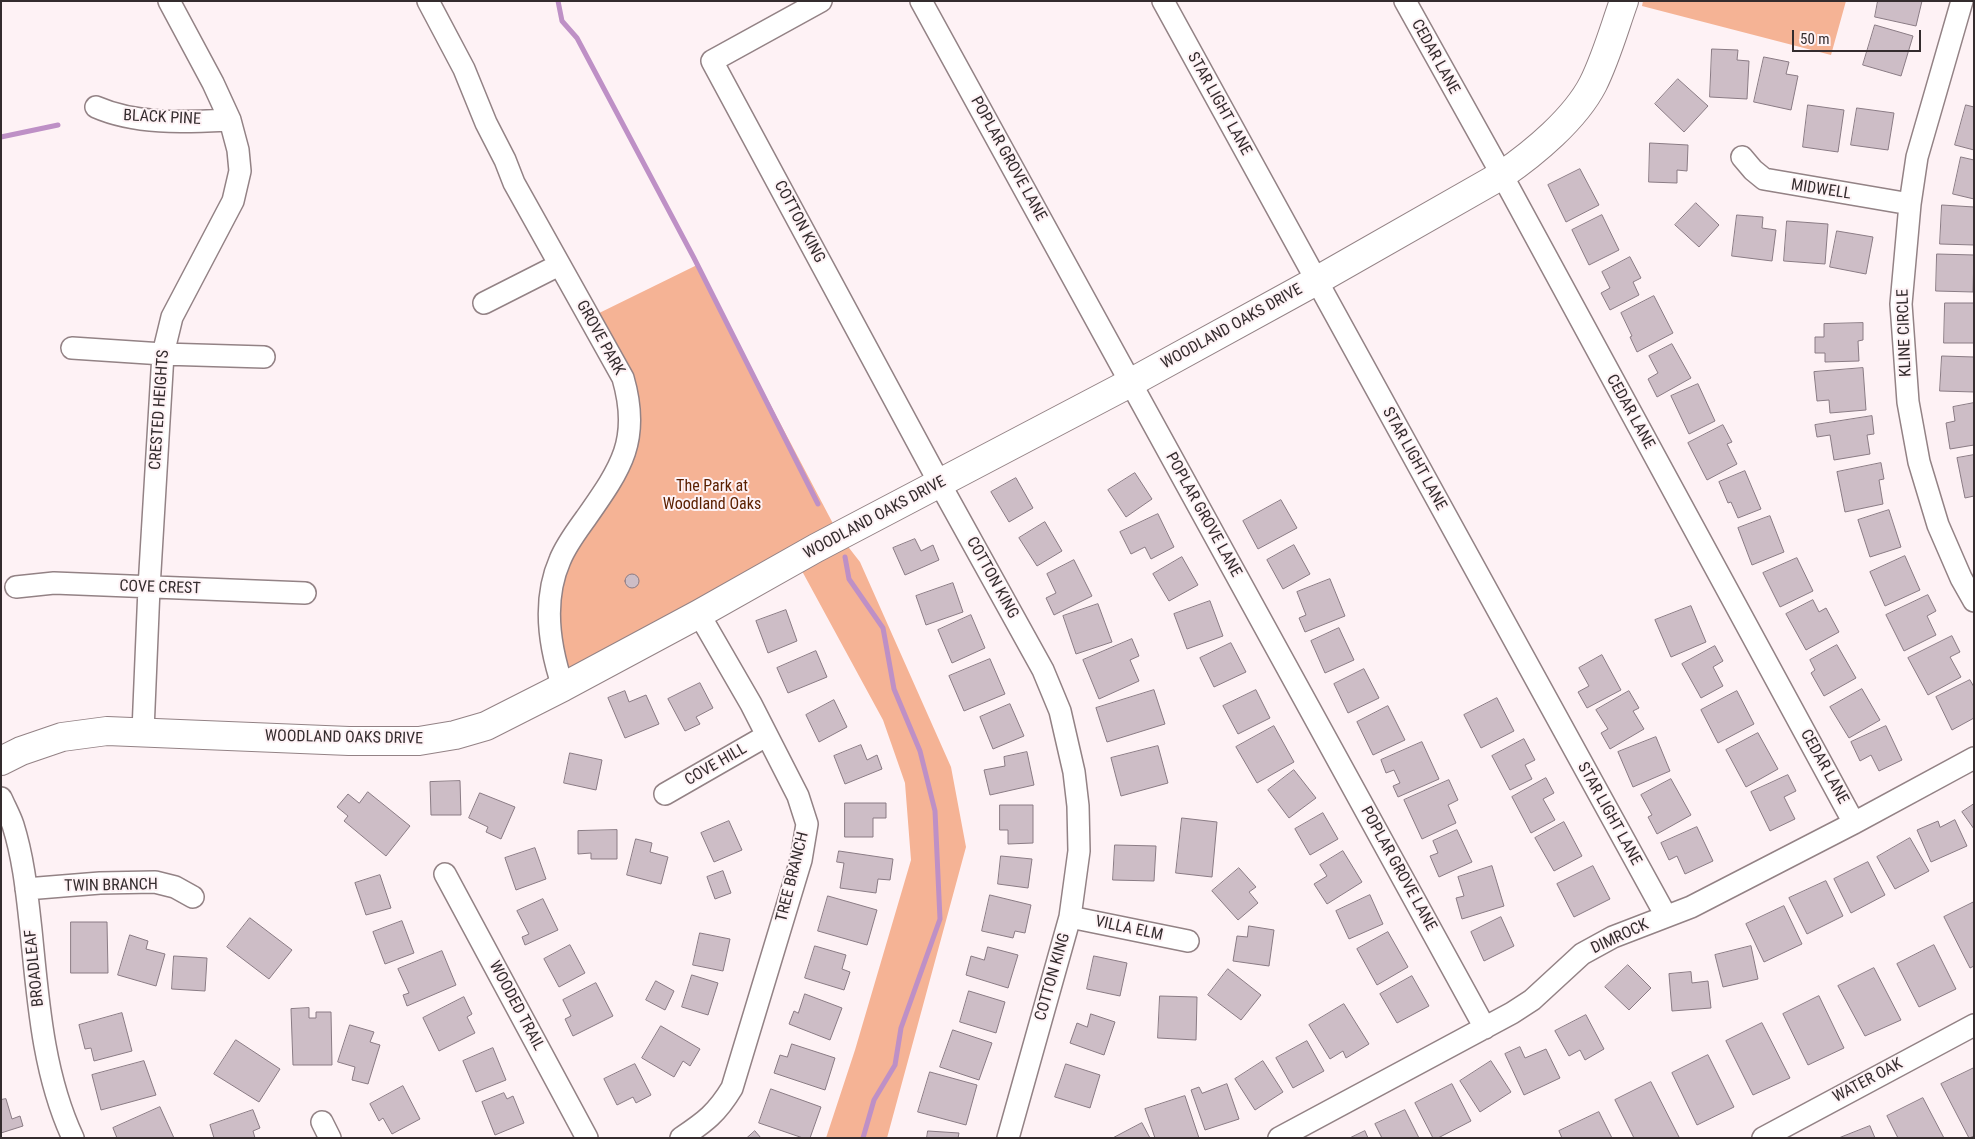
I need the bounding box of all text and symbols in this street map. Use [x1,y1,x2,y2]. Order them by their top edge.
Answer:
street label: CEDAR LANE [1407,16,1463,98]
scale bar [1795,20,1924,52]
text: 50 m [1800,30,1830,48]
street label: STAR LIGHT LANE [1183,49,1255,159]
street label: POPLAR GROVE LANE [966,93,1050,225]
street label: BLACK PINE [123,106,201,130]
street label: MIDWELL [1790,176,1852,204]
street label: COTTON KING [769,178,829,266]
street label: WOODLAND OAKS DRIVE [1158,280,1306,374]
street label: KLINE CIRCLE [1894,289,1916,377]
street label: GROVE PARK [572,297,628,379]
street label: CRESTED HEIGHTS [146,349,174,471]
street label: CEDAR LANE [1602,371,1658,453]
street label: STAR LIGHT LANE [1378,404,1450,514]
street label: POPLAR GROVE LANE [1161,449,1245,581]
street label: WOODLAND OAKS DRIVE [801,472,949,564]
park label: The Park at Woodland Oaks [663,477,761,515]
street label: COTTON KING [962,534,1022,622]
street label: COVE CREST [119,577,201,599]
street label: CEDAR LANE [1796,726,1852,808]
street label: WOODLAND OAKS DRIVE [265,727,423,749]
street label: COVE HILL [682,740,750,790]
street label: STAR LIGHT LANE [1573,759,1645,869]
street label: POPLAR GROVE LANE [1356,803,1440,935]
street label: TREE BRANCH [773,830,813,924]
street label: TWIN BRANCH [64,876,158,896]
street label: VILLA ELM [1093,912,1165,946]
street label: DIMROCK [1588,915,1652,959]
street label: BROADLEAF [21,928,49,1008]
street label: COTTON KING [1031,931,1075,1023]
street label: WOODED TRAIL [484,958,548,1054]
street label: WATER OAK [1830,1055,1906,1107]

